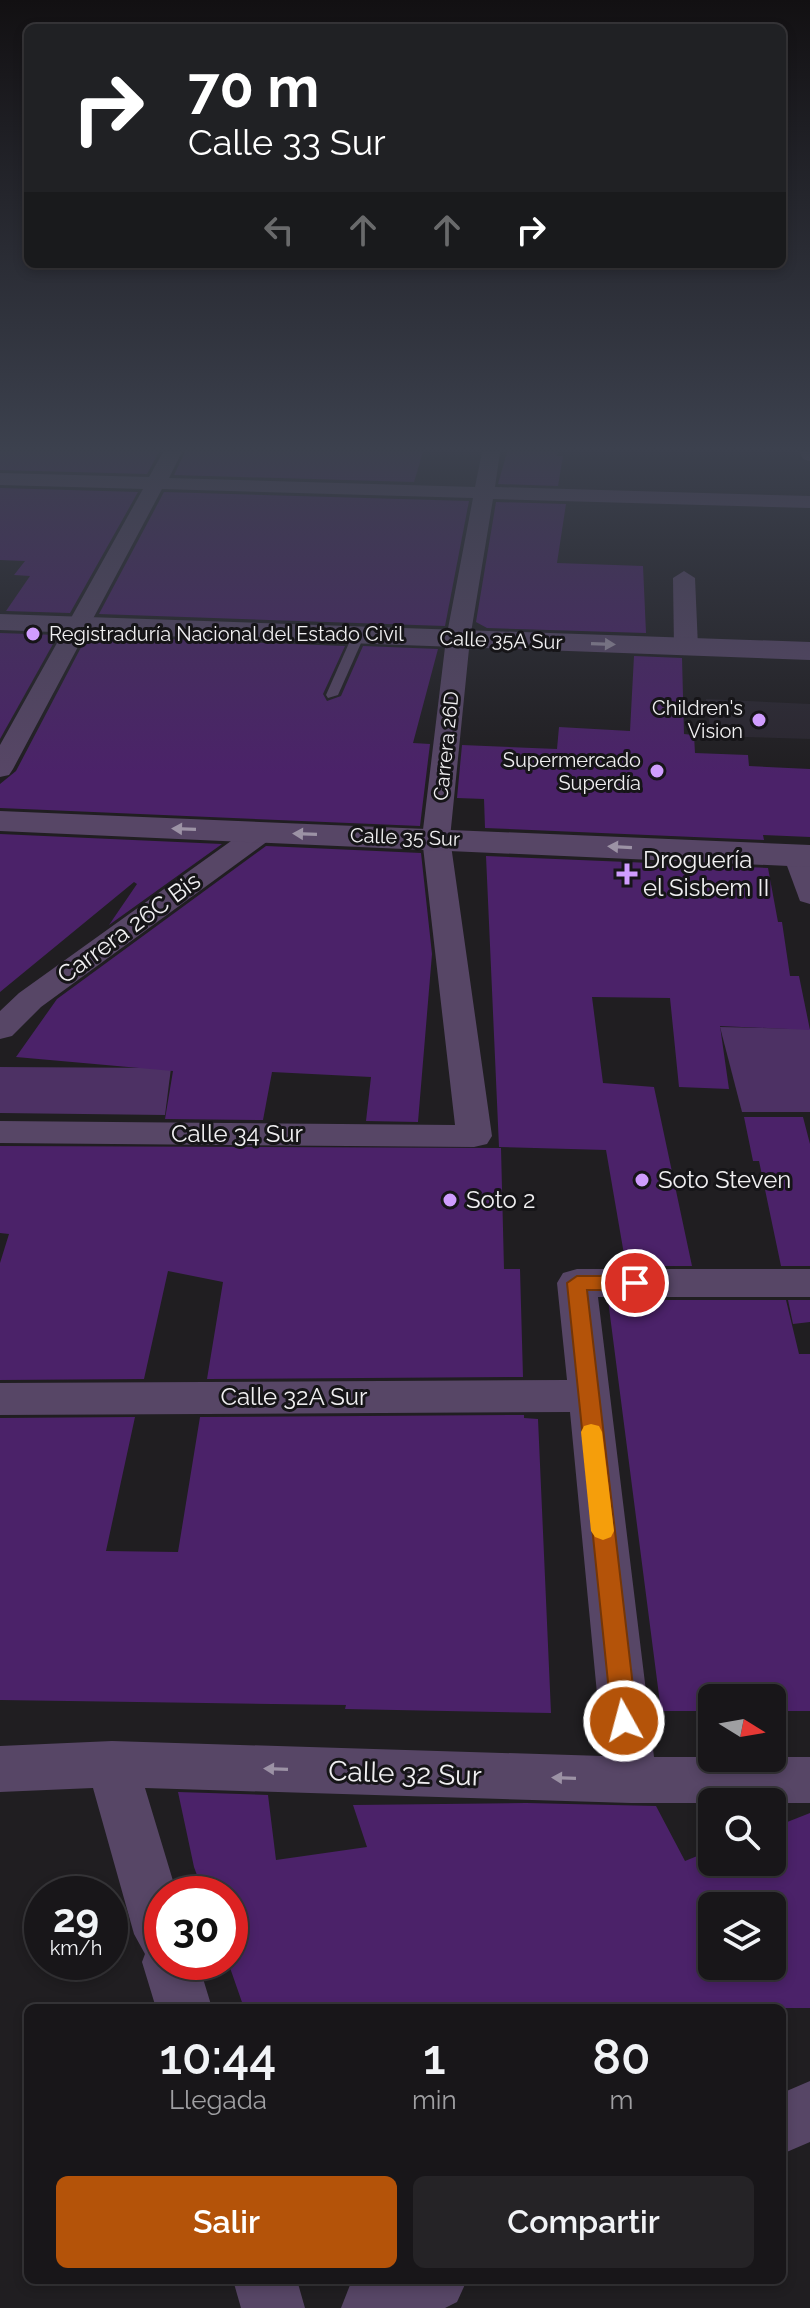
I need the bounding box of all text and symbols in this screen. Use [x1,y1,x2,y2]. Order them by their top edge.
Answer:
text: 70 m [188,54,319,120]
icon: right [56,56,160,160]
text: Calle 33 Sur [188,121,386,163]
icon: left [257,208,301,252]
icon: ahead [341,208,385,252]
icon: ahead [425,208,469,252]
icon: right [509,208,553,252]
place label: Registraduría Nacional del Estado Civil [49,622,404,646]
marker: Registraduría Nacional del Estado Civil [24,625,42,643]
street label: Calle 35A Sur [439,626,563,654]
one-way arrow [591,638,616,651]
street label: Carrera 26D [428,690,464,802]
place label: Children's Vision [652,696,743,743]
marker: Children's Vision [750,711,768,729]
place label: Supermercado Superdía [503,748,641,795]
marker: Supermercado Superdía [648,762,666,780]
one-way arrow [171,823,197,836]
street label: Calle 35 Sur [350,823,460,851]
one-way arrow [291,827,317,840]
one-way arrow [607,840,632,853]
place label: Droguería el Sisbem II [643,845,769,902]
marker: Droguería el Sisbem II [618,865,636,883]
street label: Carrera 26C Bis [51,866,206,989]
street label: Calle 34 Sur [171,1119,304,1148]
place label: Soto Steven [658,1165,791,1194]
marker: Soto Steven [633,1171,651,1189]
place label: Soto 2 [466,1185,535,1214]
marker: Soto 2 [441,1191,459,1209]
pin [601,1249,669,1317]
icon: arrive [613,1261,657,1305]
street label: Calle 32A Sur [221,1382,368,1411]
position arrow [582,1679,666,1763]
north arrow [698,1684,786,1772]
map controls [698,1684,786,1980]
street label: Calle 32 Sur [328,1754,482,1793]
one-way arrow [263,1763,288,1776]
one-way arrow [551,1771,576,1784]
button: search [698,1788,786,1876]
speed limit sign: 30 [144,1876,248,1980]
button: layers [698,1892,786,1980]
text: 29 [53,1894,99,1941]
text: km/h [50,1936,102,1960]
text: 10:44 [160,2029,276,2085]
text: 1 [423,2029,446,2085]
text: 80 [592,2029,651,2085]
text: Llegada [169,2085,267,2115]
text: min [412,2085,457,2115]
text: m [609,2085,633,2115]
button: Salir [56,2176,397,2268]
button: Compartir [413,2176,754,2268]

